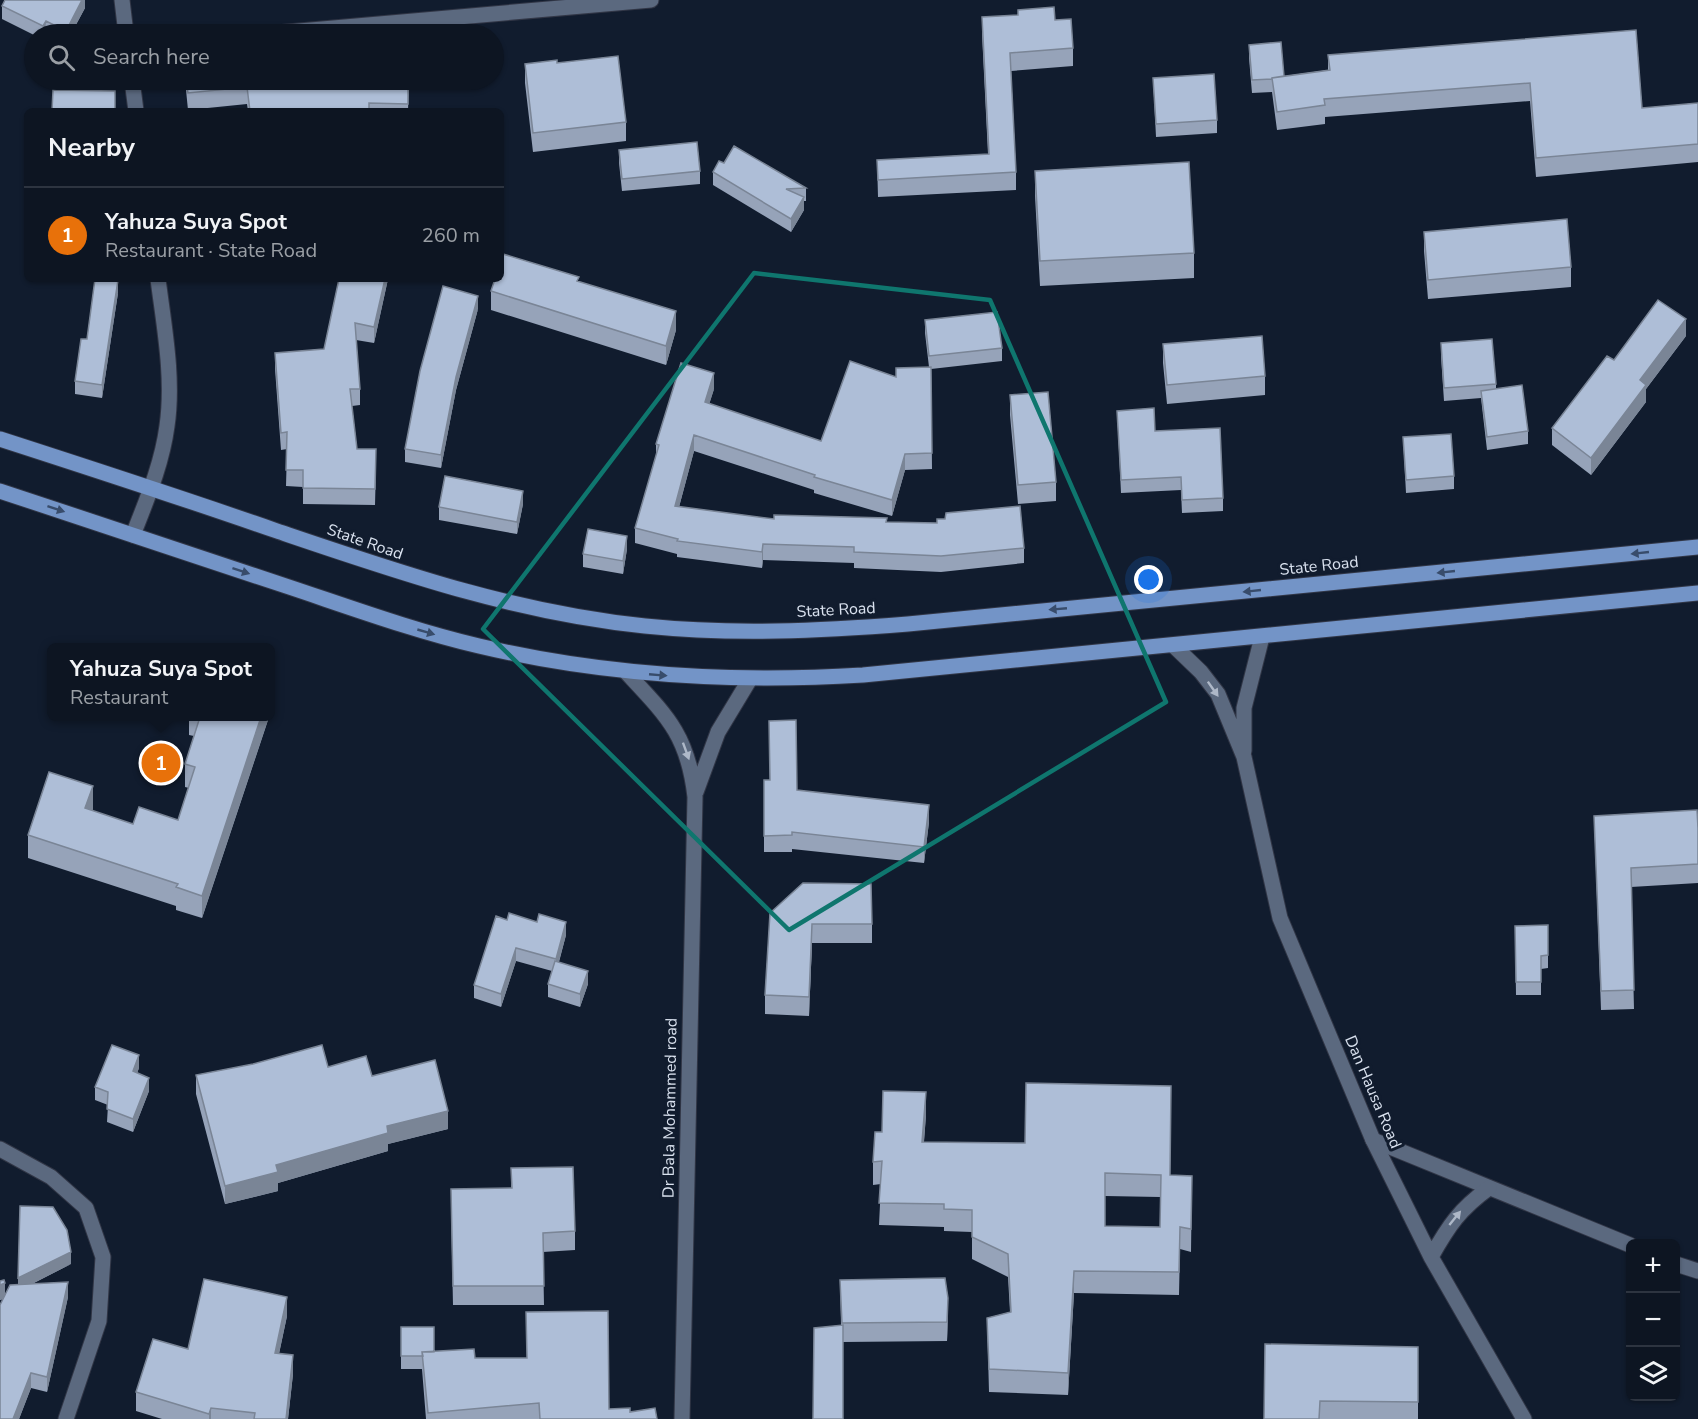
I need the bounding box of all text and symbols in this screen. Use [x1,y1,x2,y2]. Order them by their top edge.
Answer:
search box [24,24,504,90]
icon: search [45,41,78,74]
text: Search here [93,42,210,72]
text: Nearby [48,130,135,165]
text: Yahuza Suya Spot [105,207,287,237]
text: 1 [62,222,74,249]
text: 260 m [422,222,480,249]
text: Restaurant · State Road [105,237,317,264]
one-way arrow [47,505,65,514]
street label: State Road [324,519,406,565]
one-way arrow [1630,548,1649,557]
street label: State Road [1278,551,1360,581]
your location [1134,565,1163,594]
one-way arrow [232,567,250,576]
one-way arrow [1436,567,1455,577]
one-way arrow [1242,586,1261,596]
street label: State Road [796,597,876,623]
one-way arrow [1048,604,1067,614]
one-way arrow [417,627,435,637]
popup [47,643,275,721]
text: Yahuza Suya Spot [70,654,252,684]
one-way arrow [649,670,668,680]
one-way arrow [1207,681,1218,697]
text: Restaurant [70,684,168,711]
pin: 1 [142,740,180,786]
one-way arrow [682,743,692,761]
street label: Dr Bala Mohammed road [657,1018,683,1198]
street label: Dan Hausa Road [1339,1032,1407,1152]
one-way arrow [1448,1210,1461,1226]
map controls [1626,1239,1680,1401]
button: + [1626,1239,1680,1293]
button: − [1626,1293,1680,1347]
button: layers [1626,1347,1680,1401]

